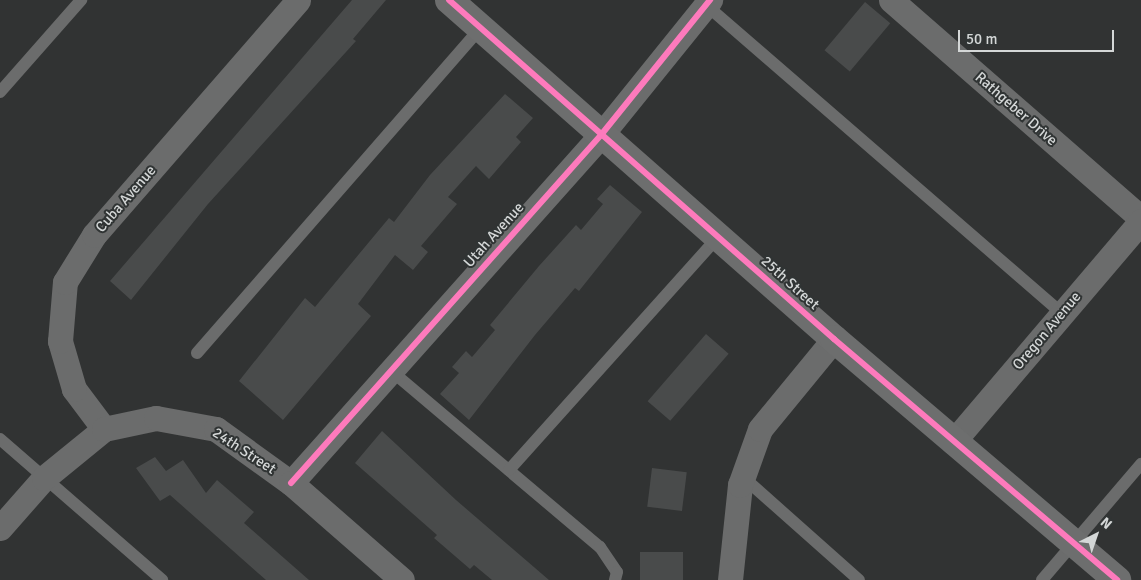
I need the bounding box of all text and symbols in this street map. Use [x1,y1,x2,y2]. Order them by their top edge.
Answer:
scale bar [961,20,1117,52]
text: 50 m [966,30,997,48]
street label: Rathgeber Drive [971,68,1061,150]
street label: Cuba Avenue [92,162,160,236]
street label: Utah Avenue [460,199,528,271]
street label: 25th Street [757,252,823,314]
street label: Oregon Avenue [1009,288,1085,374]
street label: 24th Street [209,424,279,478]
north arrow [1071,510,1121,560]
text: N [1097,514,1115,533]

